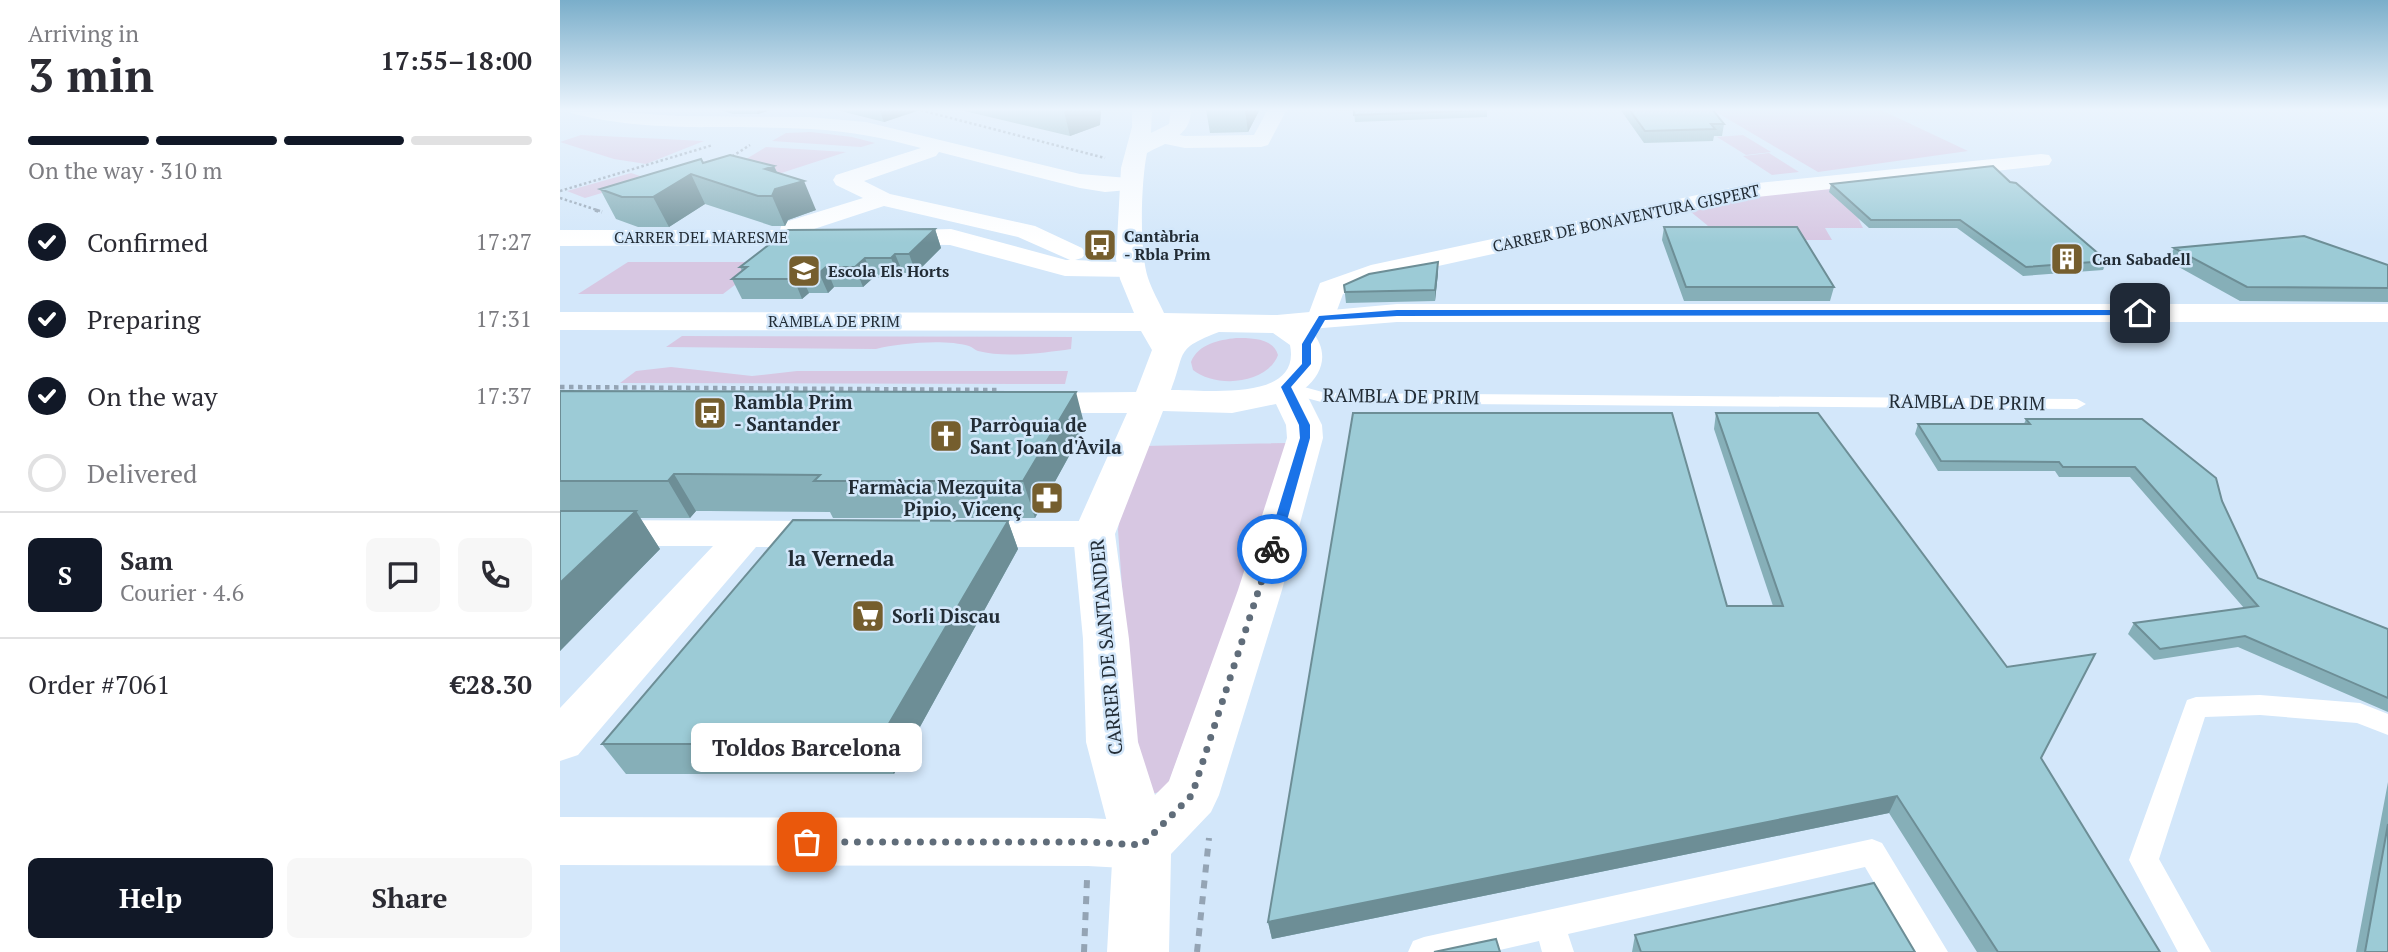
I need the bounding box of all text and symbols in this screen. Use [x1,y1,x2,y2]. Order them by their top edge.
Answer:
text: Arriving in [28,18,139,49]
text: 17:55–18:00 [380,43,532,77]
text: 3 min [28,44,154,105]
text: On the way · 310 m [28,155,222,186]
street label: CARRER DE BONAVENTURA GISPERT [1490,179,1762,257]
icon: check [28,223,66,261]
text: Confirmed [87,225,208,259]
place label: Cantàbria - Rbla Prim [1124,225,1211,265]
text: 17:27 [475,226,532,257]
street label: CARRER DEL MARESME [614,226,788,248]
bus stop icon: Cantàbria - Rbla Prim [1081,226,1119,264]
building icon: Can Sabadell [2048,240,2086,278]
place label: Can Sabadell [2092,248,2191,270]
school or university icon: Escola Els Horts [785,252,823,290]
place label: Escola Els Horts [828,260,949,282]
pin [2110,283,2170,343]
icon: home [2121,294,2159,332]
icon: check [28,300,66,338]
text: Preparing [87,302,200,336]
text: 17:31 [475,303,532,334]
street label: RAMBLA DE PRIM [768,310,900,332]
icon: check [28,377,66,415]
text: On the way [87,379,218,413]
text: 17:37 [475,380,532,411]
street label: RAMBLA DE PRIM [1322,382,1480,409]
street label: RAMBLA DE PRIM [1888,388,2046,415]
place label: Rambla Prim - Santander [734,389,853,436]
bus stop icon: Rambla Prim - Santander [691,394,729,432]
place label: Parròquia de Sant Joan d'Àvila [970,412,1122,459]
church icon: Parròquia de Sant Joan d'Àvila [927,417,965,455]
text: Delivered [87,456,197,490]
place label: Farmàcia Mezquita Pipio, Vicenç [848,474,1022,521]
pharmacy icon: Farmàcia Mezquita Pipio, Vicenç [1028,479,1066,517]
courier [1237,514,1307,584]
icon: bike [1253,530,1291,568]
button: chat [366,538,440,612]
button: phone [458,538,532,612]
street label: CARRER DE SANTANDER [1084,538,1127,756]
text: Sam [120,543,173,577]
district label: la Verneda [788,544,895,572]
text: S [58,558,72,592]
text: Courier · 4.6 [120,577,244,608]
supermarket icon: Sorli Discau [849,597,887,635]
place label: Sorli Discau [892,603,1000,628]
text: Order #7061 [28,667,170,701]
text: €28.30 [451,667,532,701]
callout: Toldos Barcelona [692,723,922,772]
text: Toldos Barcelona [712,732,901,763]
pin [777,812,837,872]
icon: bag [788,823,826,861]
button: Help [28,858,273,938]
button: Share [287,858,532,938]

